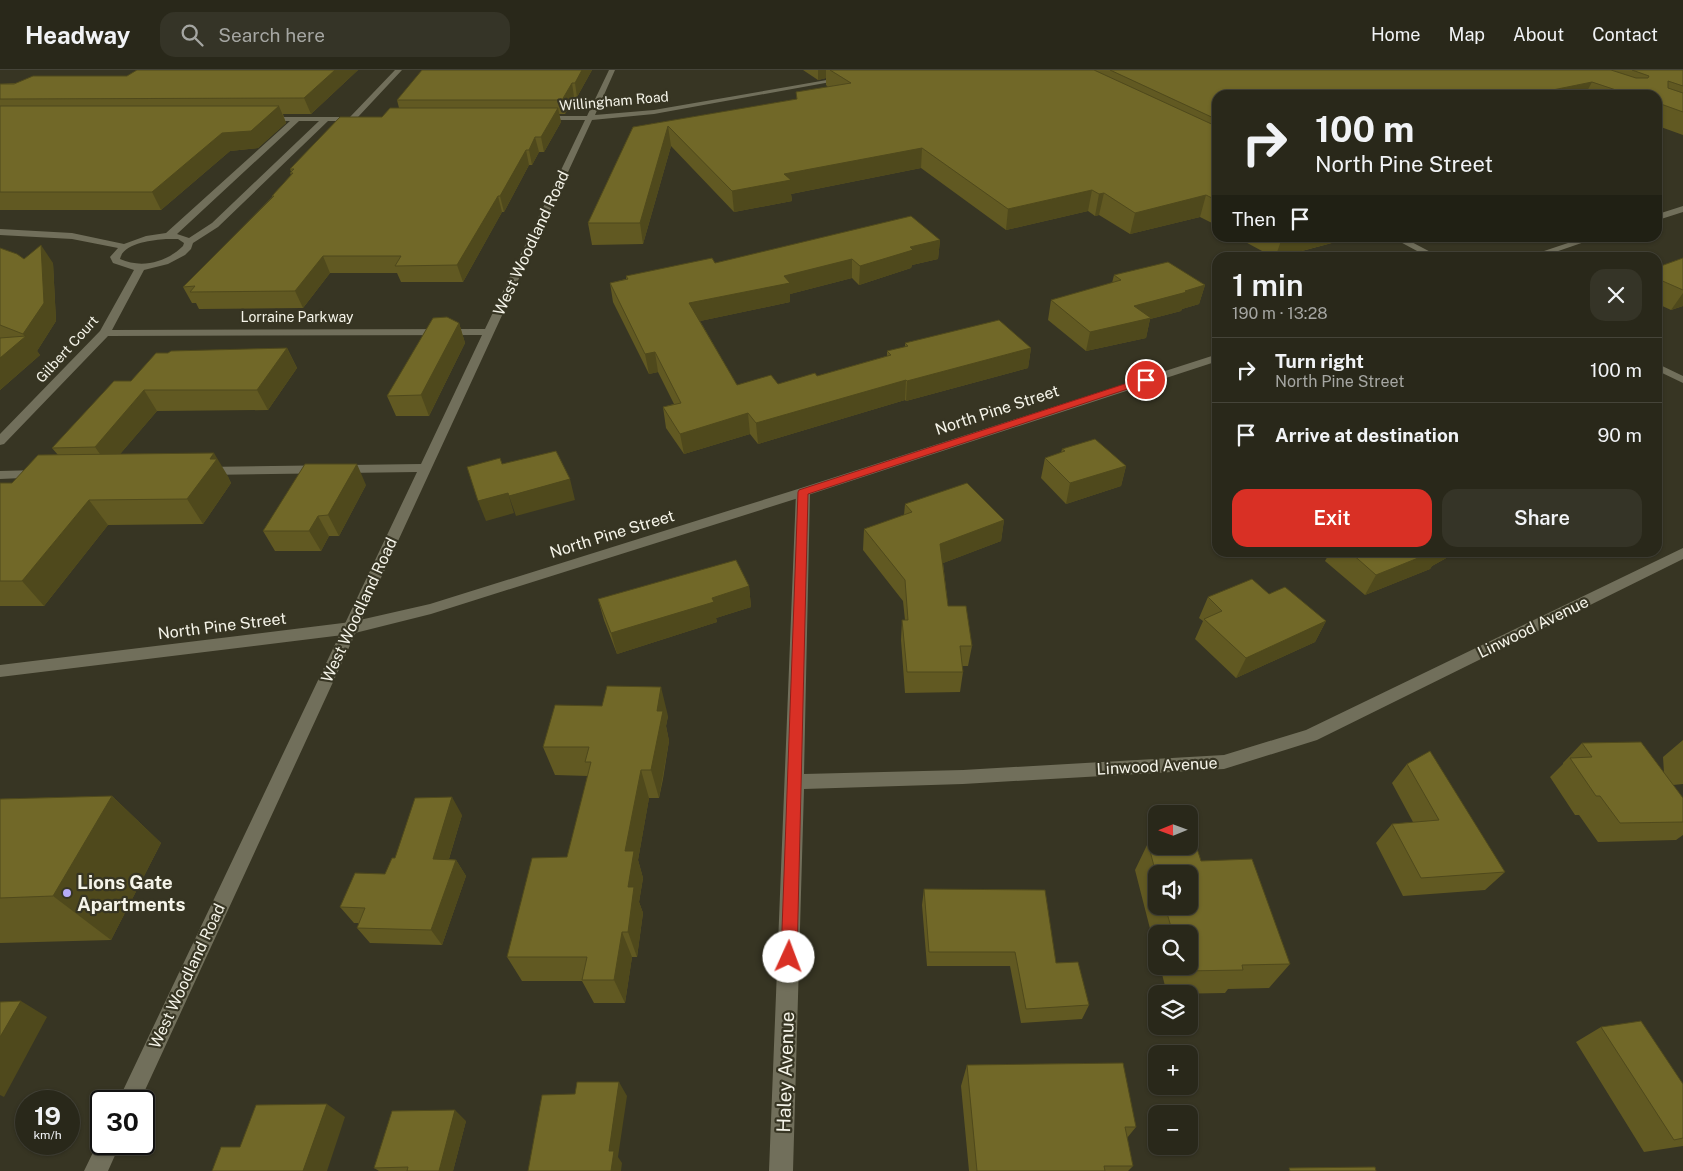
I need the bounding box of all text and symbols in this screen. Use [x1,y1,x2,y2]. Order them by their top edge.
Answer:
search box [160,12,510,57]
text: Headway [25,21,130,49]
icon: search [178,21,206,49]
text: Search here [218,24,325,46]
text: Home [1371,24,1421,45]
text: Map [1449,24,1485,45]
text: About [1513,24,1564,45]
text: Contact [1592,24,1658,45]
street label: Willingham Road [559,88,669,114]
text: 100 m [1315,109,1414,150]
icon: right [1232,110,1297,175]
text: North Pine Street [1315,151,1493,177]
street label: West Woodland Road [489,168,573,318]
icon: arrive [1286,205,1314,233]
text: Then [1232,208,1276,230]
text: 1 min [1232,267,1303,303]
button: close [1590,269,1642,321]
text: 190 m · 13:28 [1232,304,1328,323]
street label: Lorraine Parkway [241,309,354,325]
street label: Gilbert Court [33,312,101,386]
text: Turn right [1275,350,1364,372]
icon: right [1232,356,1260,384]
pin [1125,359,1167,401]
text: 100 m [1590,359,1642,381]
icon: arrive [1132,366,1160,394]
text: North Pine Street [1275,372,1404,391]
street label: North Pine Street [933,381,1061,439]
icon: arrive [1232,421,1260,449]
text: Arrive at destination [1275,424,1459,446]
text: 90 m [1598,424,1642,446]
button: Exit [1232,489,1432,547]
button: Share [1442,489,1642,547]
street label: North Pine Street [547,506,677,562]
street label: West Woodland Road [317,535,401,685]
street label: Linwood Avenue [1474,592,1592,662]
street label: North Pine Street [157,609,287,643]
street label: Linwood Avenue [1096,753,1218,779]
north arrow [1148,805,1198,855]
map controls [1148,805,1198,1155]
button: sound [1148,865,1198,915]
place label: Lions Gate Apartments [77,871,185,915]
marker: Lions Gate Apartments [61,887,73,899]
street label: West Woodland Road [145,901,229,1051]
button: search [1148,925,1198,975]
position arrow [762,930,814,982]
button: layers [1148,985,1198,1035]
street label: Haley Avenue [772,1011,798,1133]
button: + [1148,1045,1198,1095]
speed limit sign: 30 [90,1090,155,1155]
text: 19 [34,1101,61,1131]
button: − [1148,1105,1198,1155]
text: km/h [33,1128,62,1142]

